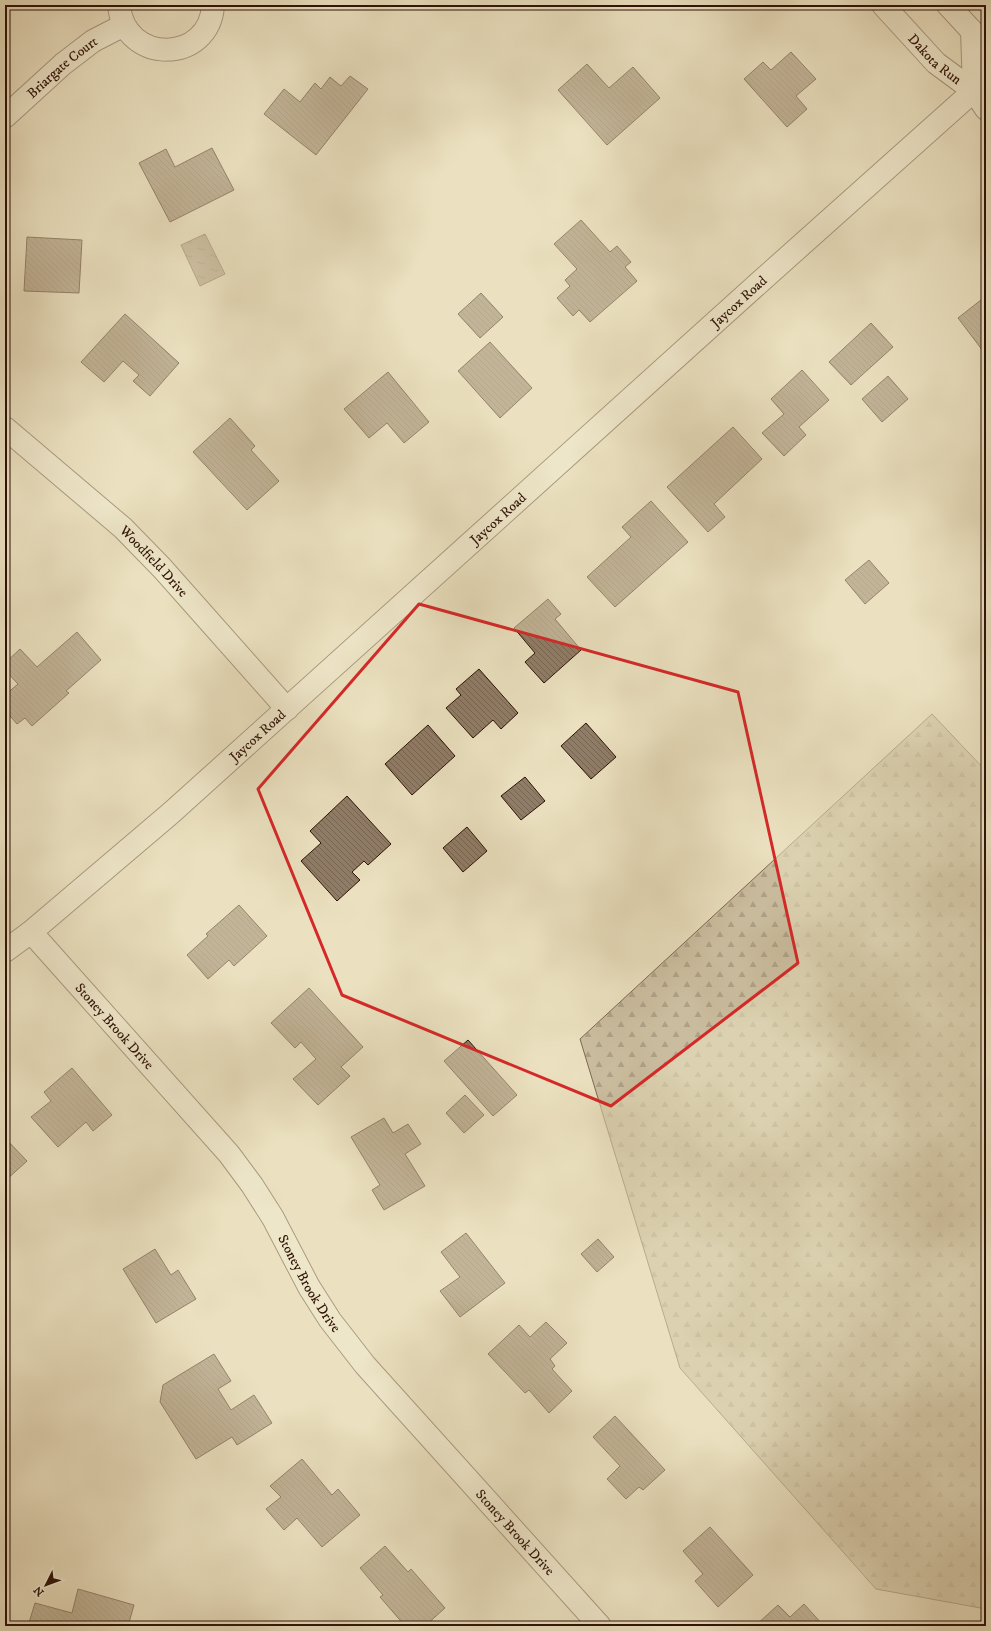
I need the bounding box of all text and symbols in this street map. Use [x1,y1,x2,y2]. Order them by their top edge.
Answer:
street label: Dakota Run [904,30,965,89]
street label: Briargate Court [23,32,101,103]
street label: Jaycox Road [706,272,771,333]
street label: Jaycox Road [465,489,530,550]
street label: Woodfield Drive [115,521,192,601]
street label: Jaycox Road [225,706,290,767]
street label: Stoney Brook Drive [71,980,158,1074]
street label: Stoney Brook Drive [273,1232,344,1337]
street label: Stoney Brook Drive [471,1486,558,1580]
north arrow [26,1565,66,1605]
text: N [31,1583,48,1599]

